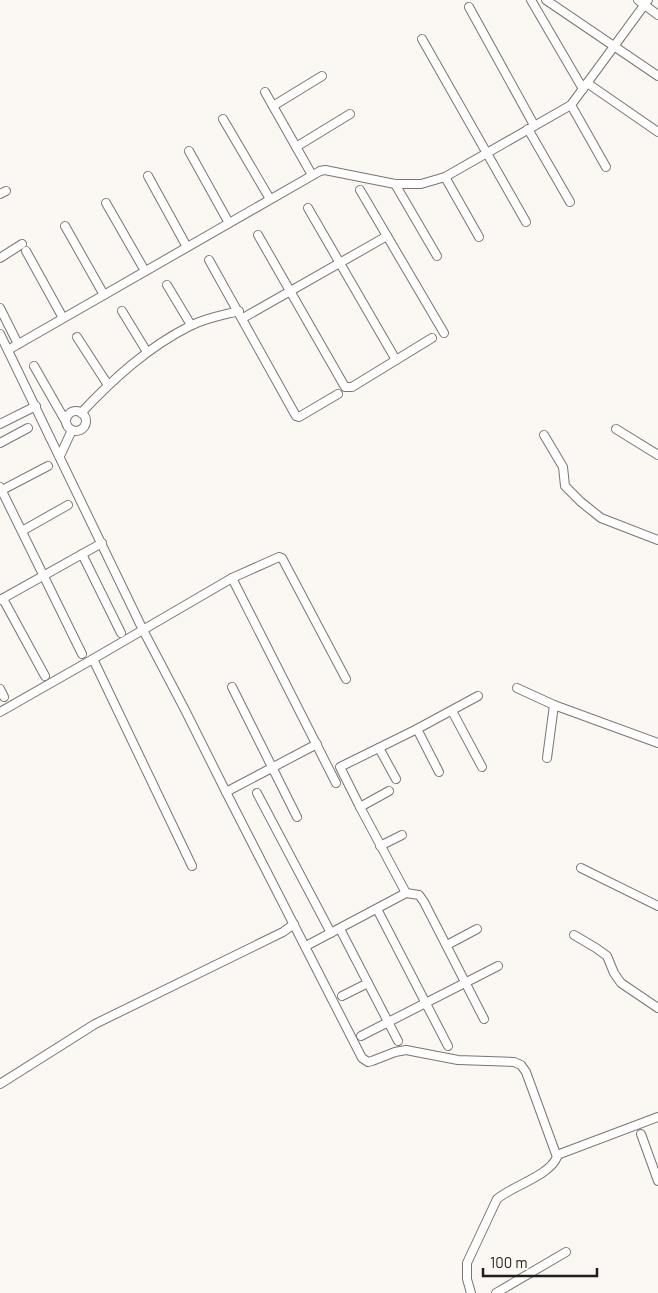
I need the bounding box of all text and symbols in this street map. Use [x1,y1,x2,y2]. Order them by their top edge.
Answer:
scale bar [483,1246,597,1278]
text: 100 m [490,1253,528,1271]

